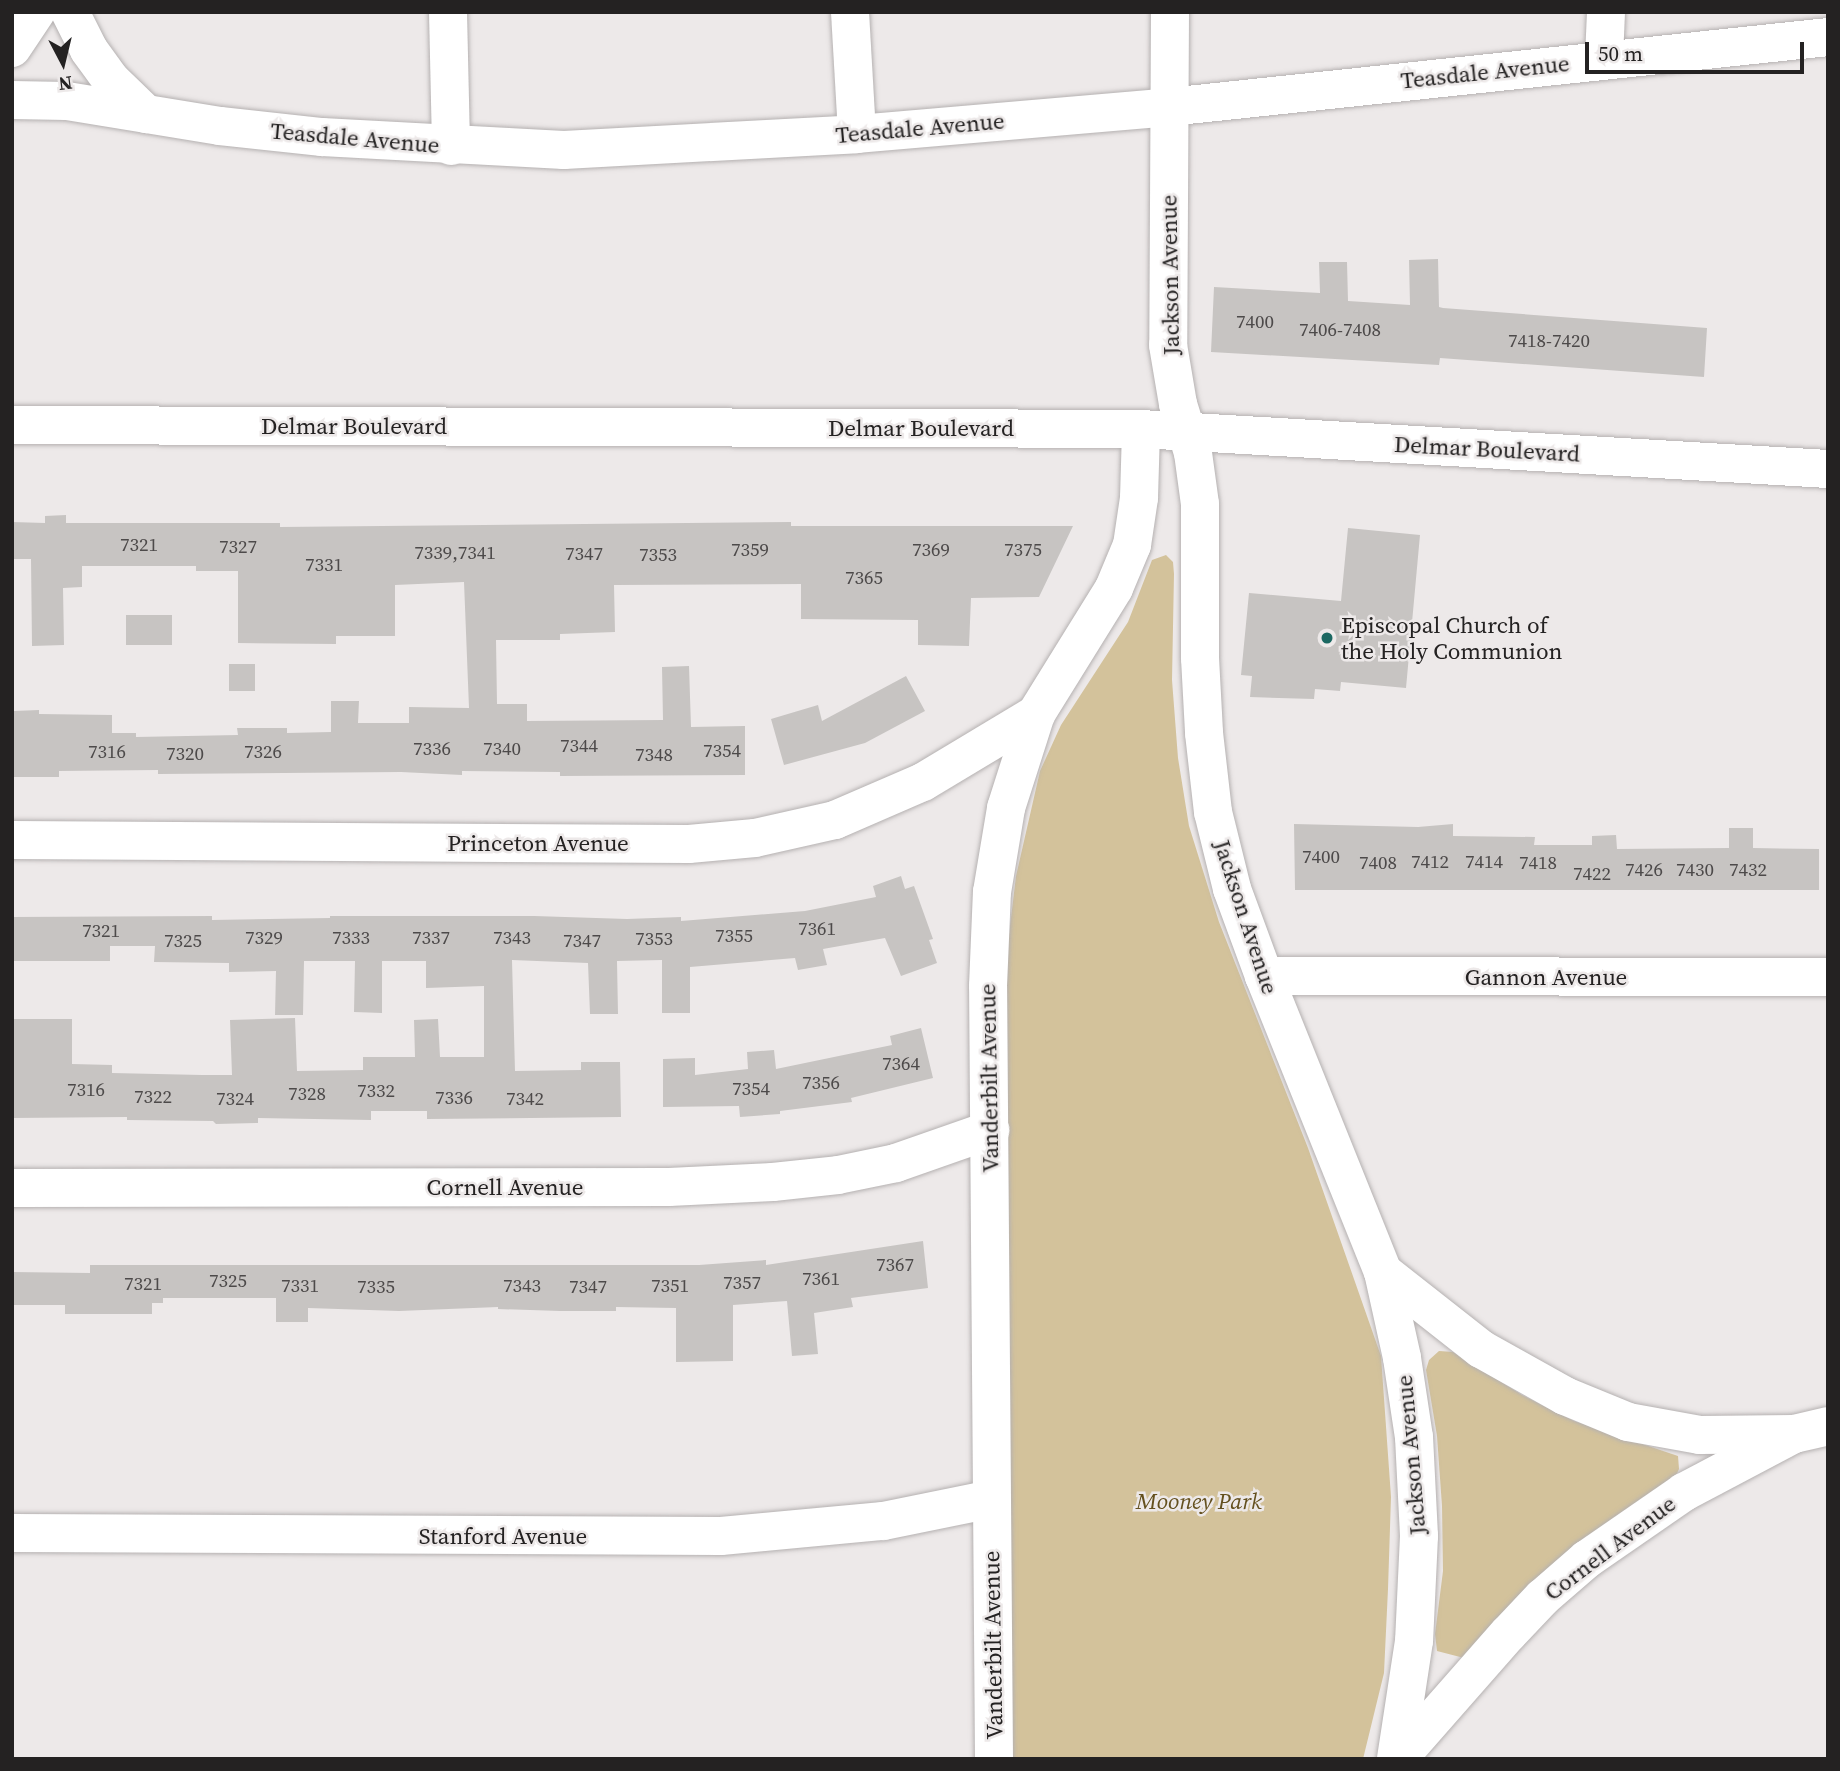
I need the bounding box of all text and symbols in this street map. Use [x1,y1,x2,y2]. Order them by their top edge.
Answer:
north arrow [28,28,98,98]
scale bar [1588,28,1807,72]
text: 50 m [1598,39,1643,68]
street label: Teasdale Avenue [1399,49,1571,95]
text: N [57,70,74,98]
street label: Teasdale Avenue [834,107,1006,149]
street label: Teasdale Avenue [269,117,441,159]
street label: Jackson Avenue [1155,195,1185,355]
house number: 7400 [1236,311,1274,333]
house number: 7406-7408 [1299,319,1381,341]
house number: 7418-7420 [1508,330,1590,352]
street label: Delmar Boulevard [261,412,447,440]
street label: Delmar Boulevard [828,414,1014,442]
street label: Delmar Boulevard [1393,430,1581,468]
house number: 7321 [120,534,158,556]
house number: 7327 [219,536,257,558]
house number: 7359 [731,539,769,561]
house number: 7369 [912,539,950,561]
house number: 7375 [1004,539,1042,561]
house number: 7339,7341 [414,542,496,564]
house number: 7347 [565,543,603,565]
house number: 7353 [639,544,677,566]
house number: 7331 [305,554,343,576]
house number: 7365 [845,567,883,589]
place label: Episcopal Church of the Holy Communion [1341,611,1562,665]
marker: Episcopal Church of the Holy Communion [1319,630,1335,646]
house number: 7344 [560,735,598,757]
house number: 7336 [413,738,451,760]
house number: 7340 [483,738,521,760]
house number: 7354 [703,740,741,762]
house number: 7316 [88,741,126,763]
house number: 7326 [244,741,282,763]
house number: 7320 [166,743,204,765]
house number: 7348 [635,744,673,766]
street label: Princeton Avenue [447,829,629,857]
street label: Jackson Avenue [1208,836,1284,998]
house number: 7400 [1302,846,1340,868]
house number: 7412 [1411,851,1449,873]
house number: 7414 [1465,851,1503,873]
house number: 7408 [1359,852,1397,874]
house number: 7418 [1519,852,1557,874]
house number: 7426 [1625,859,1663,881]
house number: 7430 [1676,859,1714,881]
house number: 7432 [1729,859,1767,881]
house number: 7422 [1573,863,1611,885]
house number: 7361 [798,918,836,940]
house number: 7321 [82,920,120,942]
house number: 7355 [715,925,753,947]
house number: 7329 [245,927,283,949]
house number: 7333 [332,927,370,949]
house number: 7337 [412,927,450,949]
house number: 7343 [493,927,531,949]
house number: 7353 [635,928,673,950]
house number: 7325 [164,930,202,952]
house number: 7347 [563,930,601,952]
street label: Gannon Avenue [1465,963,1627,991]
street label: Vanderbilt Avenue [974,983,1004,1173]
house number: 7364 [882,1053,920,1075]
house number: 7356 [802,1072,840,1094]
house number: 7354 [732,1078,770,1100]
house number: 7316 [67,1079,105,1101]
house number: 7332 [357,1080,395,1102]
house number: 7328 [288,1083,326,1105]
house number: 7322 [134,1086,172,1108]
house number: 7336 [435,1087,473,1109]
house number: 7324 [216,1088,254,1110]
house number: 7342 [506,1088,544,1110]
street label: Cornell Avenue [427,1173,583,1201]
house number: 7367 [876,1254,914,1276]
house number: 7361 [802,1268,840,1290]
house number: 7325 [209,1270,247,1292]
house number: 7357 [723,1272,761,1294]
house number: 7321 [124,1273,162,1295]
house number: 7331 [281,1275,319,1297]
house number: 7343 [503,1275,541,1297]
house number: 7351 [651,1275,689,1297]
house number: 7335 [357,1276,395,1298]
house number: 7347 [569,1276,607,1298]
street label: Jackson Avenue [1390,1374,1432,1536]
park label: Mooney Park [1136,1487,1262,1515]
street label: Cornell Avenue [1539,1490,1681,1606]
street label: Stanford Avenue [419,1522,587,1550]
street label: Vanderbilt Avenue [978,1550,1008,1740]

